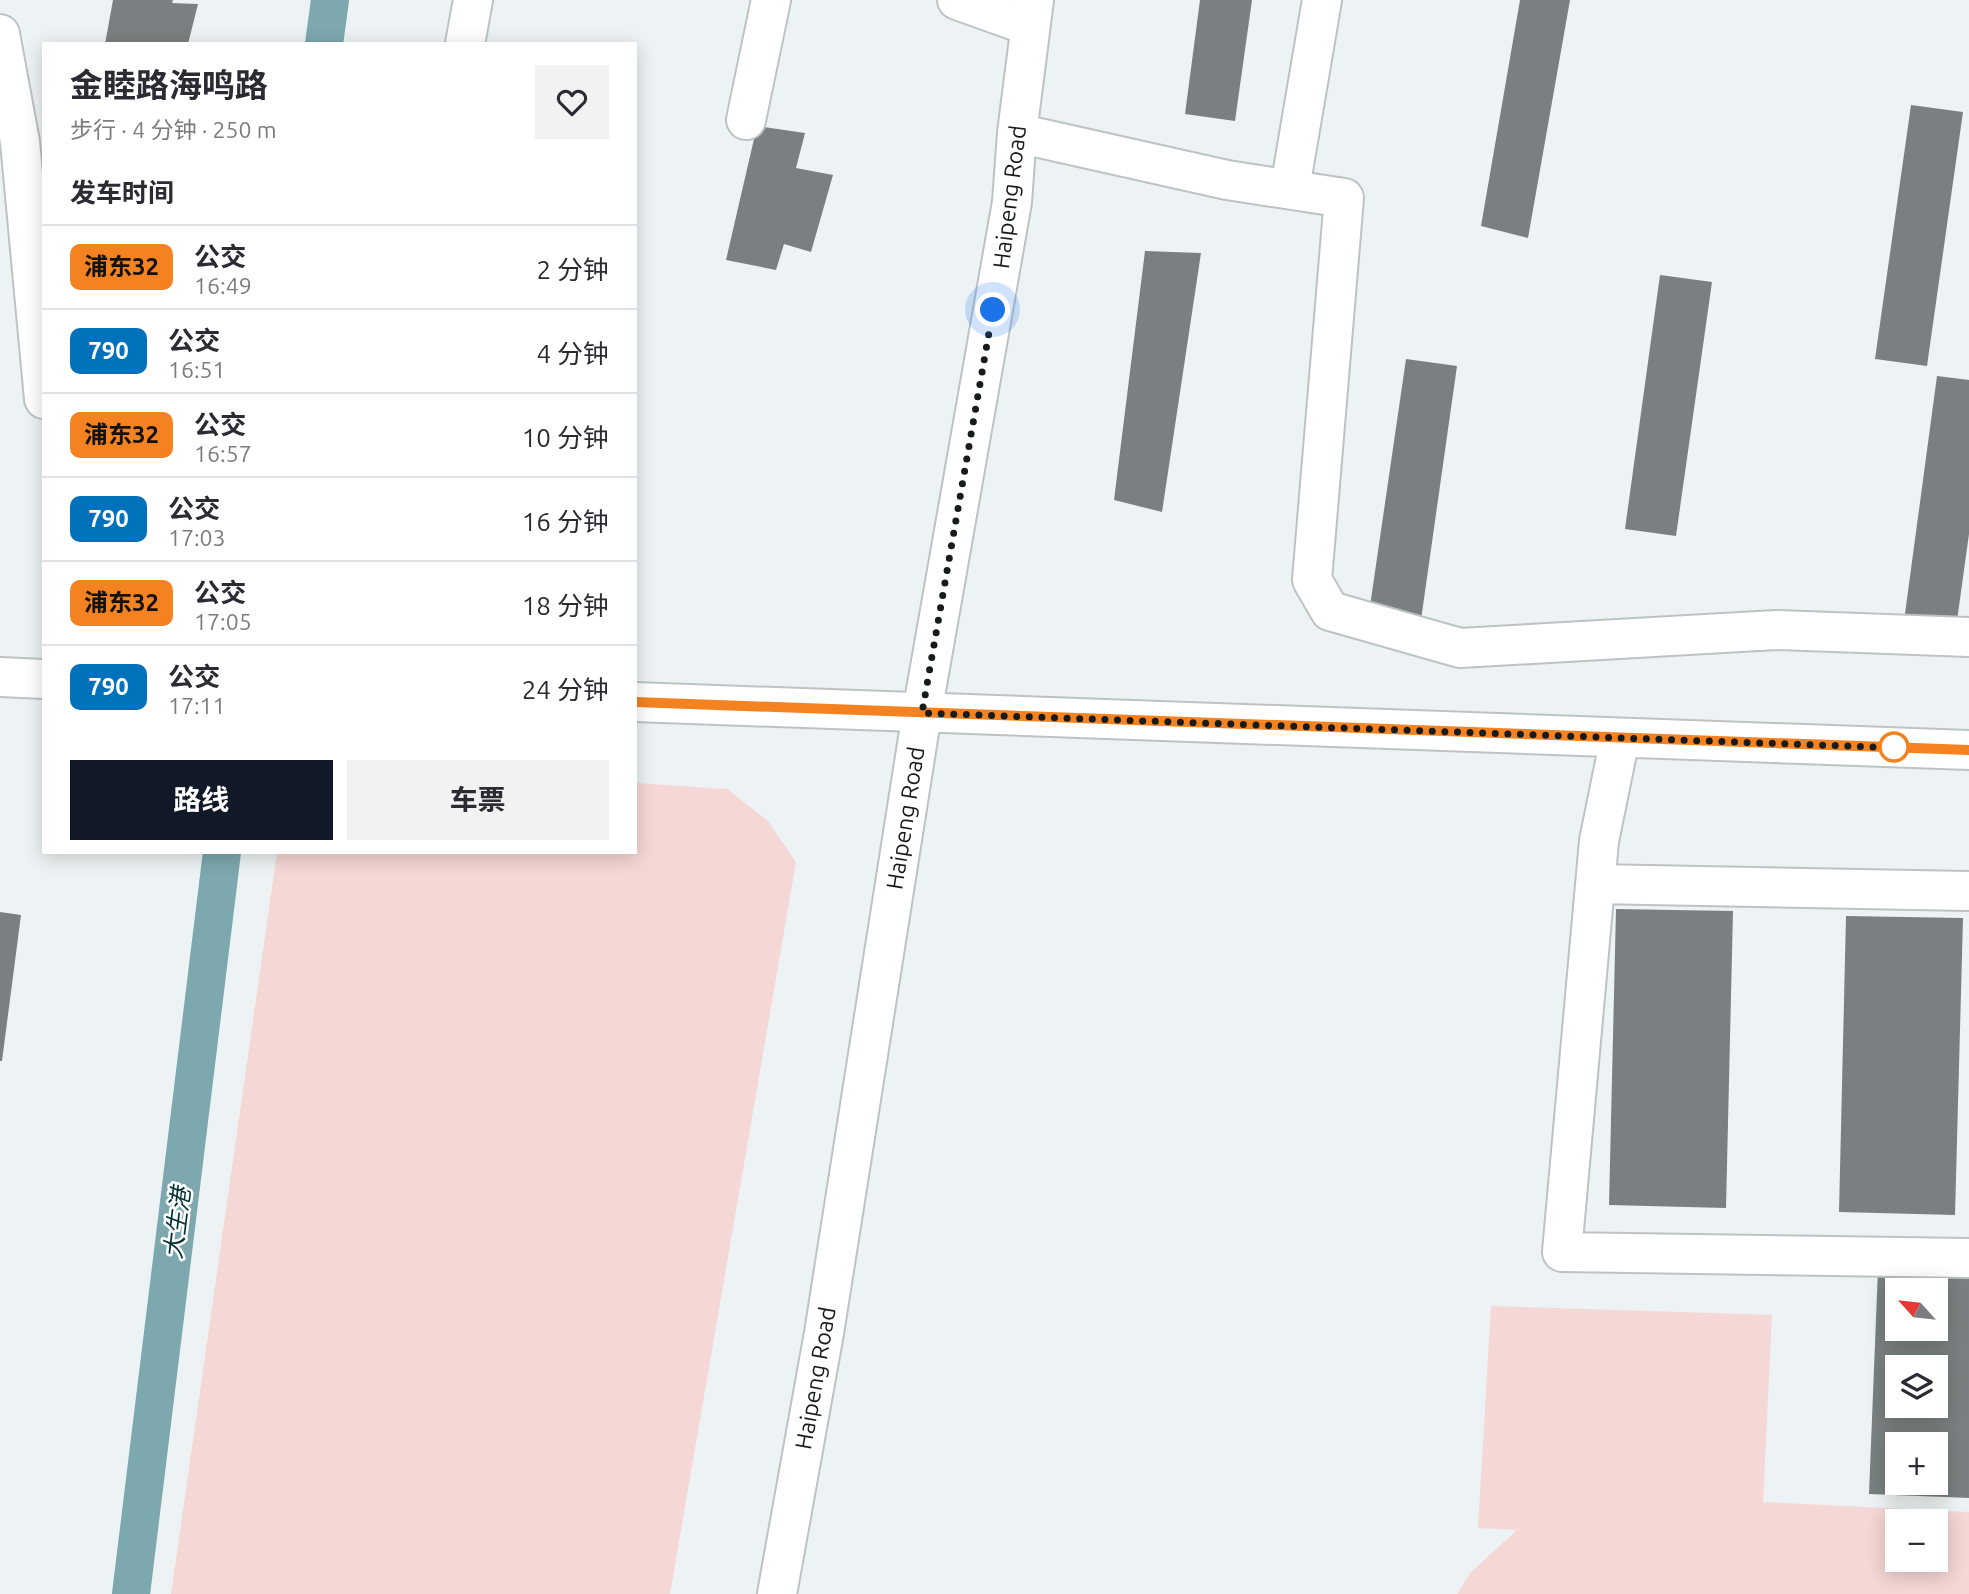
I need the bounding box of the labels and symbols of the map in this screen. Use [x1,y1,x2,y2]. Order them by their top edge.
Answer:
street label: Haipeng Road [988,124,1030,270]
your location [975,292,1010,327]
unlabelled marker [1879,732,1909,762]
street label: Haipeng Road [881,745,929,891]
water label: 大生港 [159,1183,195,1260]
north arrow [1885,1278,1948,1340]
street label: Haipeng Road [790,1305,840,1451]

